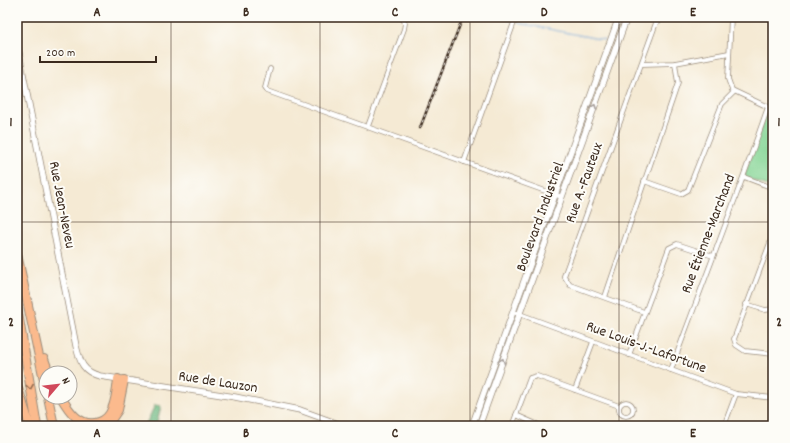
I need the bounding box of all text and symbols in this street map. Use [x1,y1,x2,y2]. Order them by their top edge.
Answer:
text: A [93,4,101,23]
text: B [243,4,249,23]
text: C [392,4,399,23]
text: D [541,4,548,23]
text: E [690,4,697,23]
scale bar [40,38,156,64]
text: 200 m [46,45,75,62]
one-way arrow [589,104,598,111]
text: 1 [10,114,13,133]
text: 1 [778,114,781,133]
street label: Rue A.-Fauteux [560,139,610,226]
street label: Boulevard Industriel [511,159,571,275]
street label: Rue Jean-Neveu [42,160,80,250]
street label: Rue Étienne-Marchand [676,171,742,297]
text: 2 [8,314,14,333]
text: 2 [776,314,782,333]
street label: Rue Louis-J.-Lafortune [583,316,710,380]
one-way arrow [498,358,506,365]
north arrow [38,365,78,405]
street label: Rue de Lauzon [177,366,259,400]
text: N [57,375,74,388]
one-way arrow [25,383,34,390]
text: A [93,425,101,443]
text: B [243,425,249,443]
text: C [392,425,399,443]
text: D [541,425,548,443]
text: E [690,425,697,443]

